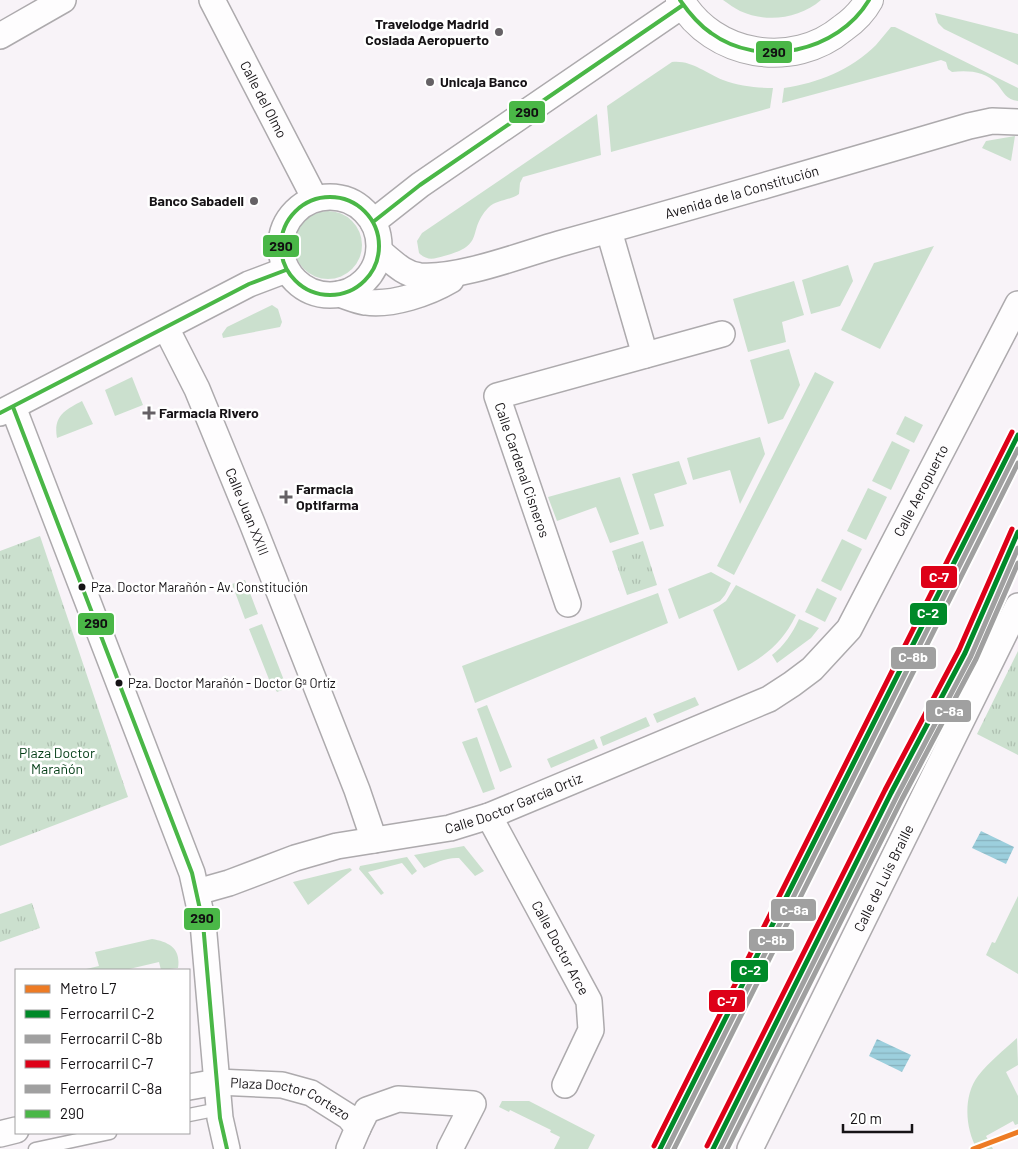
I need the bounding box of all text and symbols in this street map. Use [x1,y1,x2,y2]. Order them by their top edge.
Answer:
place label: Travelodge Madrid Coslada Aeropuerto [365,15,489,48]
marker: Travelodge Madrid Coslada Aeropuerto [493,26,505,38]
line badge: 290 [755,40,793,64]
text: 290 [762,43,786,60]
street label: Calle del Olmo [237,58,291,141]
place label: Unicaja Banco [440,73,528,90]
marker: Unicaja Banco [424,76,436,88]
line badge: 290 [508,100,546,124]
text: 290 [515,103,539,120]
street label: Avenida de la Constitución [663,161,821,222]
place label: Banco Sabadell [149,192,244,209]
marker: Banco Sabadell [248,195,260,207]
line badge: 290 [262,234,300,258]
text: 290 [269,237,293,254]
street label: Calle Cardenal Cisneros [491,400,554,540]
place label: Farmacia Rivero [159,404,259,421]
marker: Farmacia Rivero [143,407,155,419]
street label: Calle Aeropuerto [890,442,951,539]
street label: Calle Juan XXIII [222,465,273,558]
place label: Farmacia Optifarma [296,480,359,513]
marker: Farmacia Optifarma [280,491,292,503]
line badge: C-7 [920,565,958,589]
text: C-7 [929,568,949,585]
place label: Pza. Doctor Marañón - Av. Constitución [91,579,308,595]
marker: Pza. Doctor Marañón - Av. Constitución [77,582,87,592]
line badge: C-2 [909,602,948,626]
text: C-2 [917,604,939,621]
line badge: 290 [77,612,115,636]
text: 290 [84,614,108,631]
line badge: C-8b [890,646,937,670]
text: C-8b [898,648,928,665]
place label: Pza. Doctor Marañón - Doctor Gª Ortíz [128,675,336,691]
marker: Pza. Doctor Marañón - Doctor Gª Ortíz [114,678,124,688]
line badge: C-8a [925,699,972,723]
text: C-8a [934,702,964,719]
park label: Plaza Doctor Marañón [19,744,95,777]
street label: Calle Doctor García Ortiz [444,769,585,837]
street label: Calle de Luis Braille [850,822,917,934]
street label: Calle Doctor Arce [528,898,593,998]
line badge: C-8a [770,898,817,922]
text: C-8a [779,901,809,918]
line badge: 290 [183,907,221,931]
text: 290 [190,909,214,926]
line badge: C-8b [748,928,795,952]
text: C-8b [757,931,787,948]
line badge: C-2 [730,959,769,983]
text: C-2 [739,961,761,978]
legend [15,969,190,1134]
text: Metro L7 [60,979,116,997]
line badge: C-7 [708,989,746,1013]
text: C-7 [717,992,737,1009]
text: Ferrocarril C-2 [60,1004,155,1022]
text: Ferrocarril C-8b [60,1029,163,1047]
text: Ferrocarril C-7 [60,1054,153,1072]
street label: Plaza Doctor Cortezo [230,1074,354,1124]
text: Ferrocarril C-8a [60,1079,162,1097]
scale bar [843,1102,912,1134]
text: 290 [60,1104,84,1122]
text: 20 m [850,1109,882,1127]

